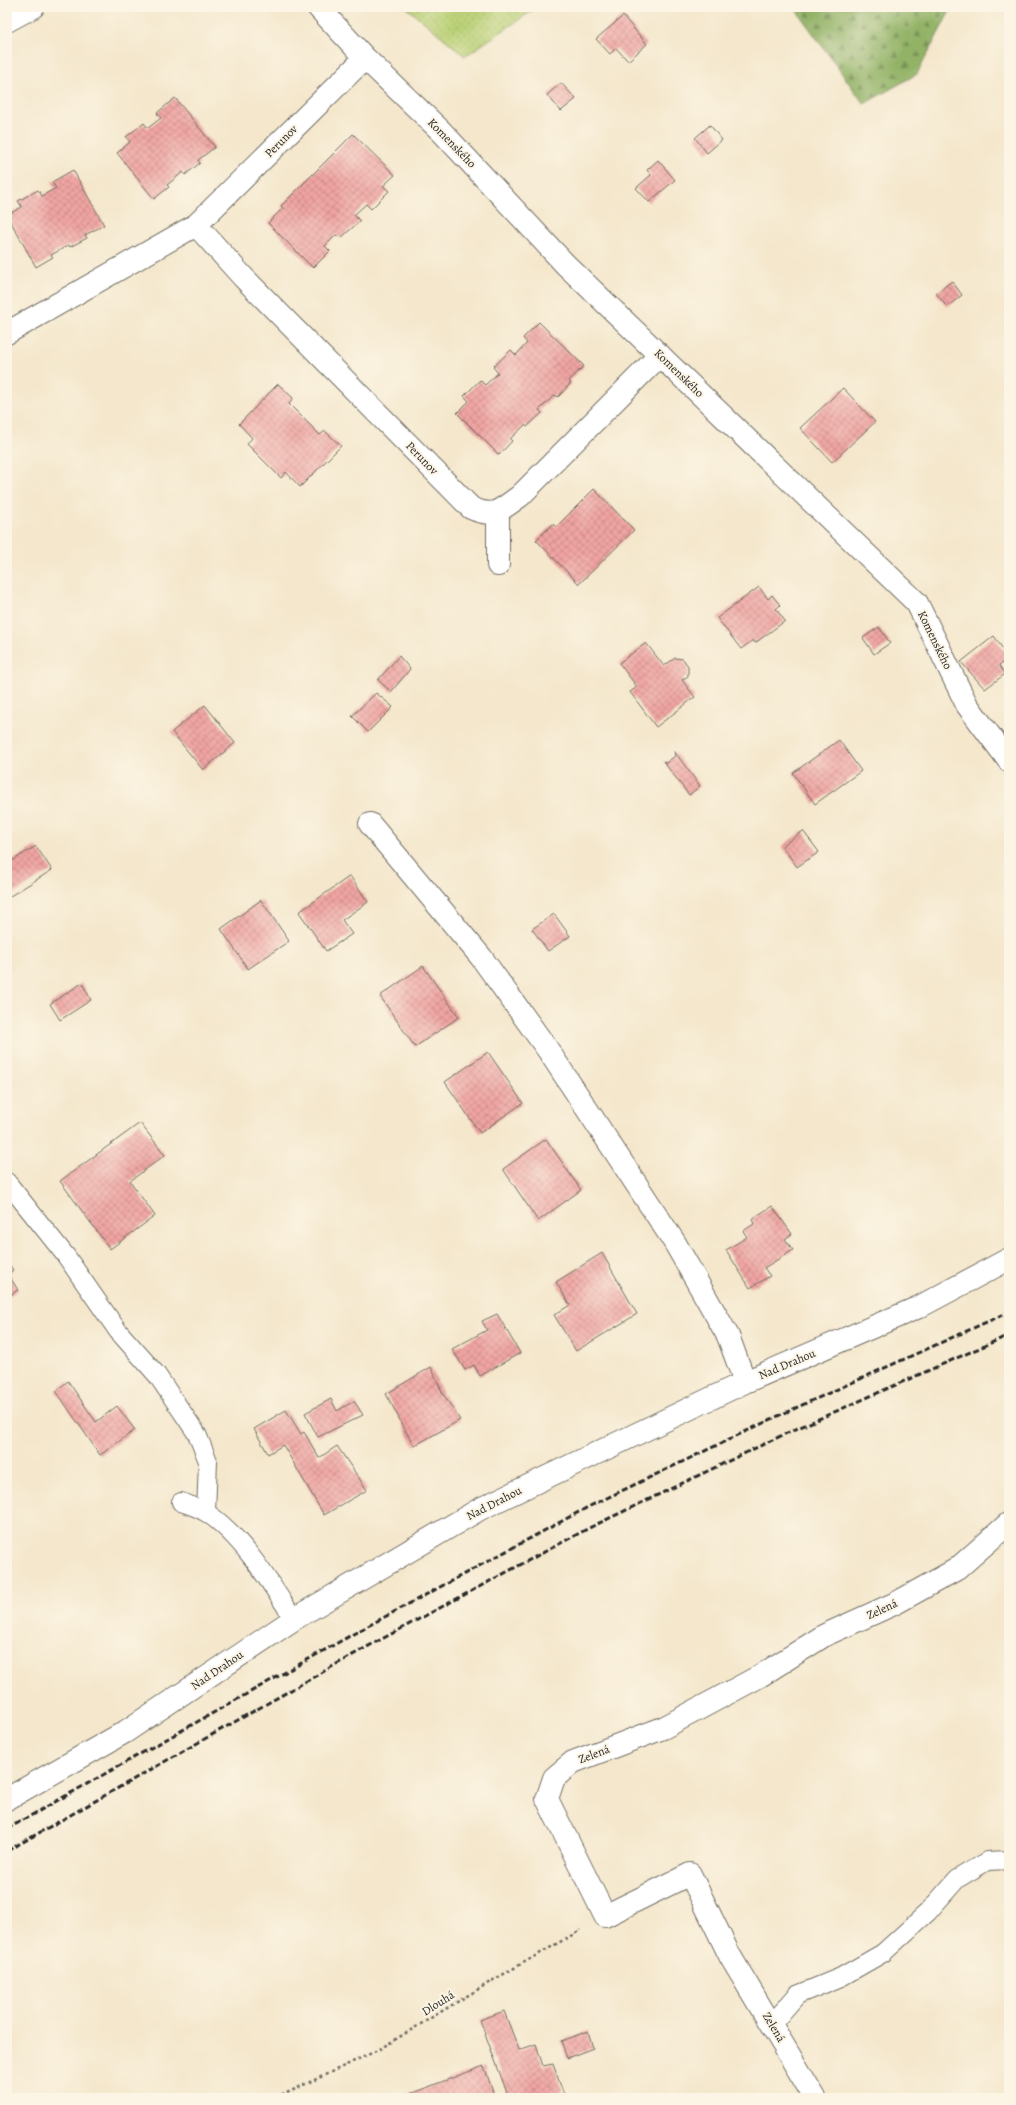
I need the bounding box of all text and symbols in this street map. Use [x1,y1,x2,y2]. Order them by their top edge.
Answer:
street label: Komenského [424,115,480,171]
street label: Perunov [261,121,301,161]
street label: Komenského [651,345,707,401]
street label: Perunov [402,438,442,478]
street label: Komenského [914,608,956,672]
street label: Nad Drahou [756,1345,818,1383]
street label: Nad Drahou [464,1482,525,1524]
street label: Zelená [864,1595,900,1623]
street label: Nad Drahou [188,1646,247,1693]
street label: Zelená [576,1741,612,1767]
street label: Dlouhá [419,1987,458,2019]
street label: Zelená [759,2009,789,2045]

